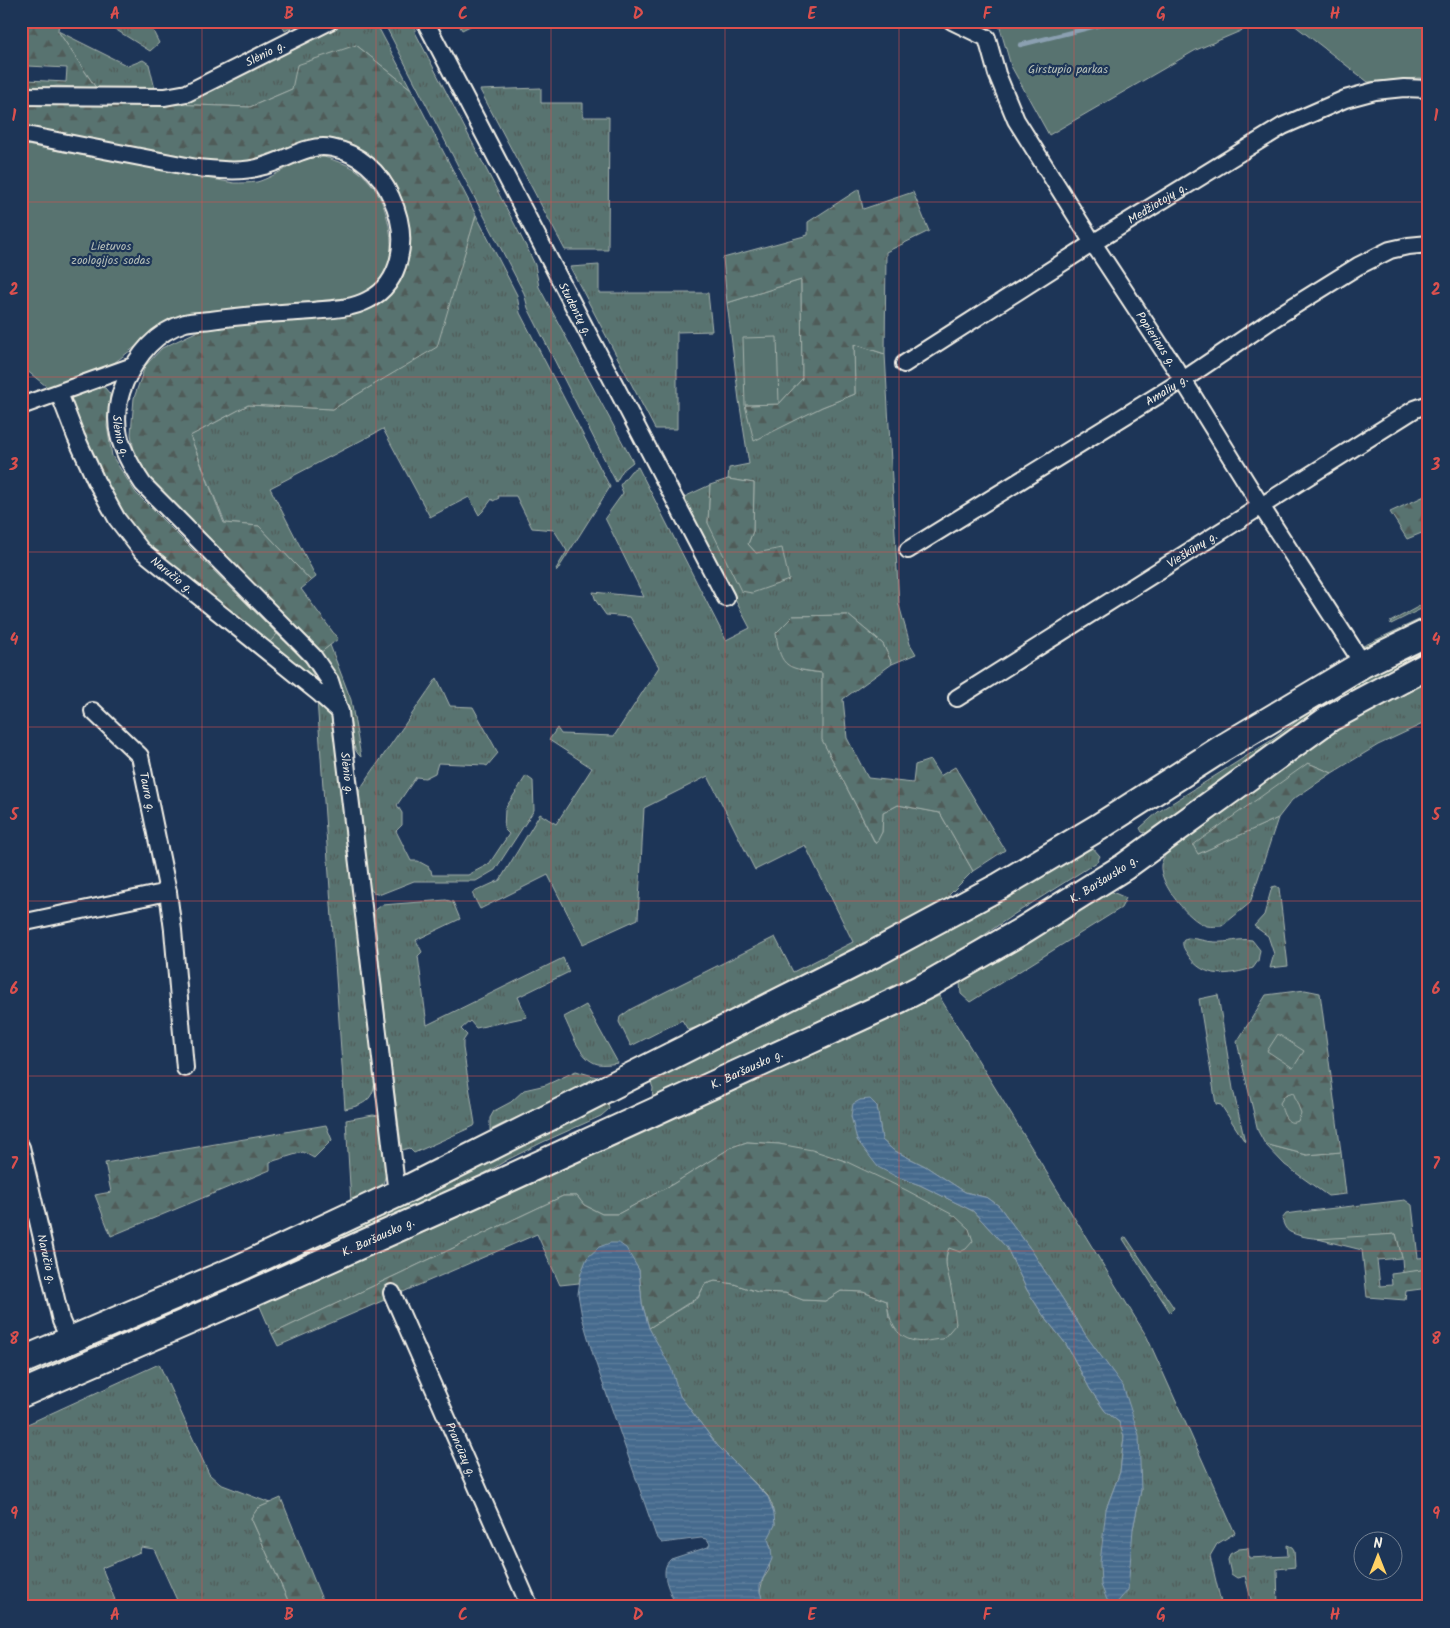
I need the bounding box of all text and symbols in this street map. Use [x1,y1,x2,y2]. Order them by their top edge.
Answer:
text: A [110,2,120,27]
text: B [284,2,294,27]
text: C [458,2,468,27]
text: D [633,2,644,27]
text: E [808,2,818,27]
text: F [983,2,993,27]
text: G [1156,2,1166,27]
text: H [1330,2,1340,27]
street label: Slėnio g. [242,35,289,72]
park label: Girstupio parkas [1028,60,1108,79]
text: 1 [12,104,17,129]
text: 1 [1434,104,1439,129]
street label: Medžiotojų g. [1124,178,1191,229]
park label: Lietuvos zoologijos sodas [72,237,150,270]
text: 2 [9,278,19,303]
text: 2 [1431,278,1441,303]
street label: Studentų g. [553,279,597,340]
street label: Popieriaus g. [1131,308,1181,371]
street label: Amalių g. [1141,370,1192,411]
street label: Slėnio g. [107,415,135,460]
text: 3 [9,453,19,478]
text: 3 [1431,453,1441,478]
street label: Vieškūnų g. [1163,526,1221,573]
street label: Naručio g. [146,552,198,598]
text: 4 [10,628,19,653]
text: 4 [1432,628,1441,653]
street label: Slėnio g. [335,751,359,796]
street label: Tauro g. [134,770,161,814]
text: 5 [9,803,20,828]
text: 5 [1431,803,1442,828]
street label: K. Baršausko g. [1066,850,1142,908]
text: 6 [10,977,19,1002]
text: 6 [1432,977,1441,1002]
street label: K. Baršausko g. [707,1044,786,1094]
text: 7 [10,1152,18,1177]
text: 7 [1432,1152,1440,1177]
street label: K. Baršausko g. [338,1212,418,1262]
street label: Naručio g. [32,1232,62,1286]
text: 8 [9,1327,19,1352]
text: 8 [1431,1327,1441,1352]
street label: Prancūzų g. [440,1419,481,1480]
text: 9 [10,1502,18,1527]
text: 9 [1432,1502,1440,1527]
north arrow [1352,1530,1402,1580]
text: N [1374,1533,1383,1555]
text: A [110,1603,120,1628]
text: B [284,1603,294,1628]
text: C [458,1603,468,1628]
text: D [633,1603,644,1628]
text: E [808,1603,818,1628]
text: F [983,1603,993,1628]
text: G [1156,1603,1166,1628]
text: H [1330,1603,1340,1628]

